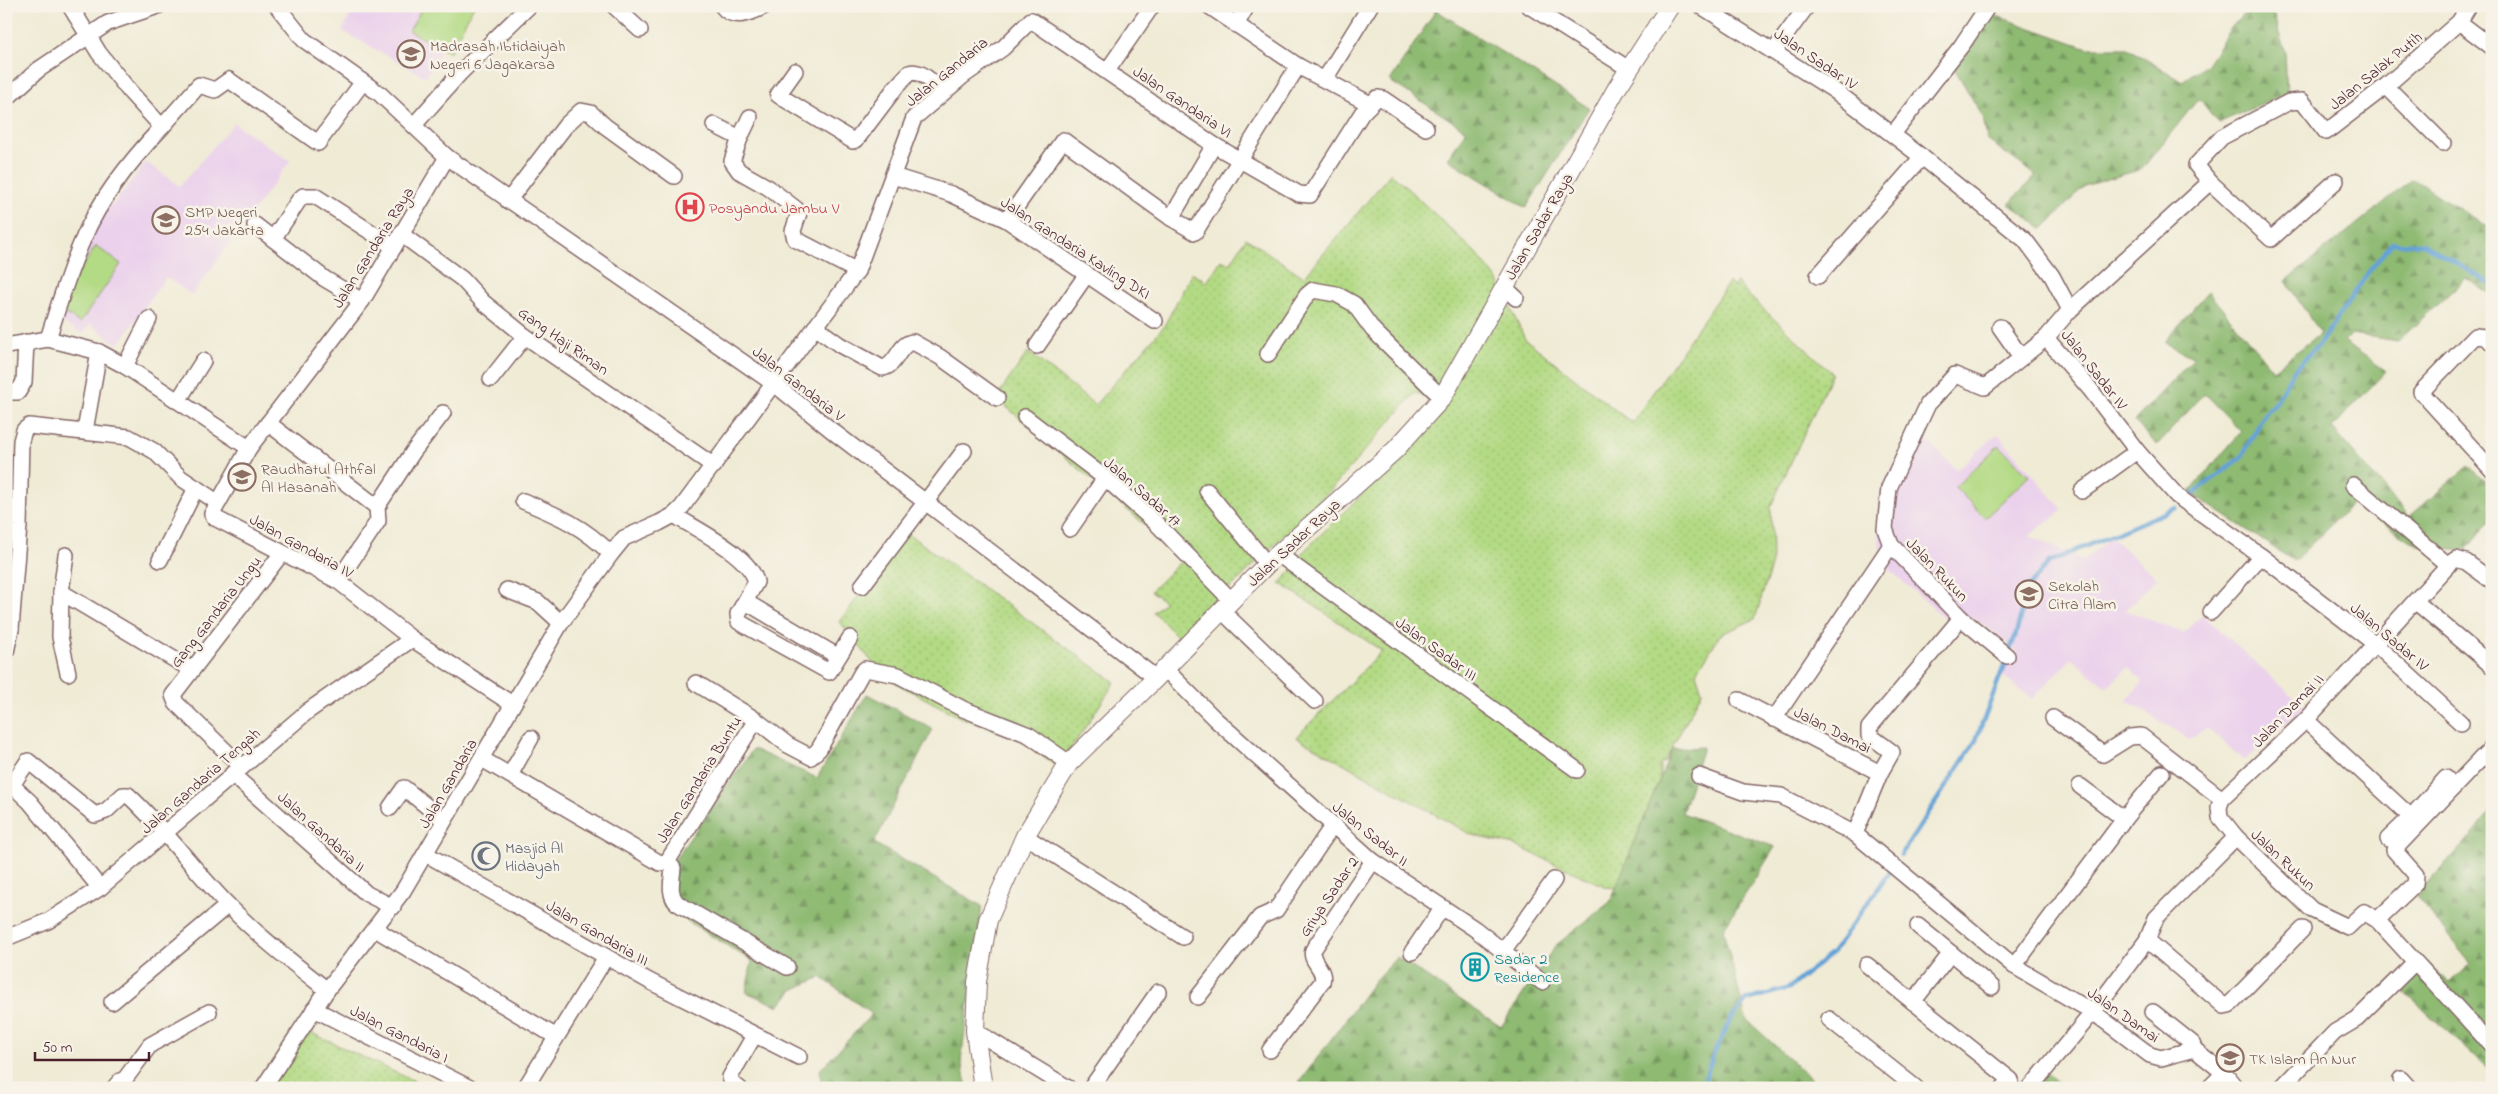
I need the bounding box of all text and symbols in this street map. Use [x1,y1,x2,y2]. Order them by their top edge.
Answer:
street label: Jalan Sadar IV [1768,23,1862,97]
street label: Jalan Salak Putih [2324,26,2428,117]
street label: Jalan Gandaria [901,32,994,113]
place label: Madrasah Ibtidaiyah Negeri 6 Jagakarsa [430,35,565,77]
school or university icon: Madrasah Ibtidaiyah Negeri 6 Jagakarsa [396,39,426,69]
street label: Jalan Gandaria VI [1127,60,1237,145]
street label: Jalan Sadar Raya [1499,169,1580,285]
street label: Jalan Gandaria Raya [327,183,421,314]
street label: Jalan Gandaria Kavling DKI [995,191,1155,306]
hospital icon: Posyandu Jambu V [675,192,705,222]
place label: Posyandu Jambu V [709,197,840,221]
place label: SMP Negeri 254 Jakarta [185,201,264,243]
school or university icon: SMP Negeri 254 Jakarta [151,205,181,235]
street label: Gang Haji Riman [512,301,613,382]
street label: Jalan Sadar IV [2054,325,2133,416]
street label: Jalan Gandaria V [746,341,850,429]
street label: Jalan Sadar 17 [1097,452,1186,534]
place label: Raudhatul Athfal Al Hasanah [261,458,376,500]
school or university icon: Raudhatul Athfal Al Hasanah [227,462,257,492]
street label: Jalan Sadar Raya [1242,494,1347,593]
street label: Jalan Gandaria IV [245,508,358,586]
street label: Jalan Rukun [1900,533,1974,608]
street label: Gang Gandaria Ungu [165,551,268,673]
place label: Sekolah Citra Alam [2048,575,2116,617]
school or university icon: Sekolah Citra Alam [2014,579,2044,609]
street label: Jalan Sadar IV [2344,597,2434,678]
street label: Jalan Sadar III [1390,612,1482,688]
street label: Jalan Damai II [2247,669,2330,754]
street label: Jalan Damai [1789,701,1875,761]
street label: Jalan Gandaria Buntu [651,712,749,849]
street label: Jalan Gandaria Tengah [136,723,267,840]
street label: Jalan Gandaria [413,735,484,833]
street label: Jalan Gandaria II [271,786,370,879]
street label: Jalan Sadar II [1326,796,1413,873]
street label: Jalan Rukun [2245,824,2321,897]
place label: Masjid Al Hidayah [505,837,563,879]
mosque icon: Masjid Al Hidayah [471,841,501,871]
street label: Griya Sadar 2 [1294,852,1366,942]
street label: Jalan Gandaria III [541,894,653,973]
place label: Sadar 2 Residence [1494,948,1560,990]
building icon: Sadar 2 Residence [1460,952,1490,982]
street label: Jalan Damai [2082,982,2164,1050]
street label: Jalan Gandaria I [345,1000,453,1070]
scale bar [35,1029,149,1061]
text: 50 m [42,1037,73,1059]
school or university icon: TK Islam An Nur [2215,1043,2245,1073]
place label: TK Islam An Nur [2249,1048,2356,1072]

